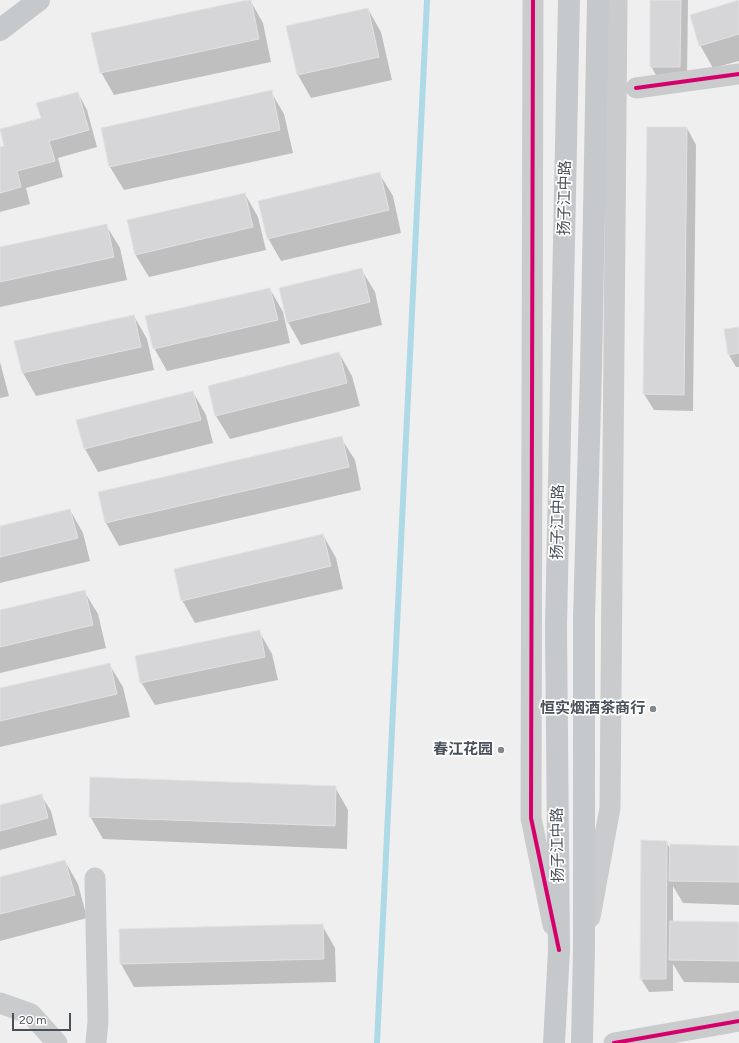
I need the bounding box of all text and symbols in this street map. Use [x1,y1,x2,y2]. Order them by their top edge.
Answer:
street label: 扬子江中路 [555,160,575,236]
street label: 扬子江中路 [548,484,568,560]
place label: 恒实烟酒茶商行 [540,700,645,718]
marker: 恒实烟酒茶商行 [648,704,658,714]
place label: 春江花园 [433,741,493,759]
marker: 春江花园 [496,745,506,755]
street label: 扬子江中路 [548,807,568,883]
scale bar [14,1005,73,1031]
text: 20 m [19,1013,47,1027]

